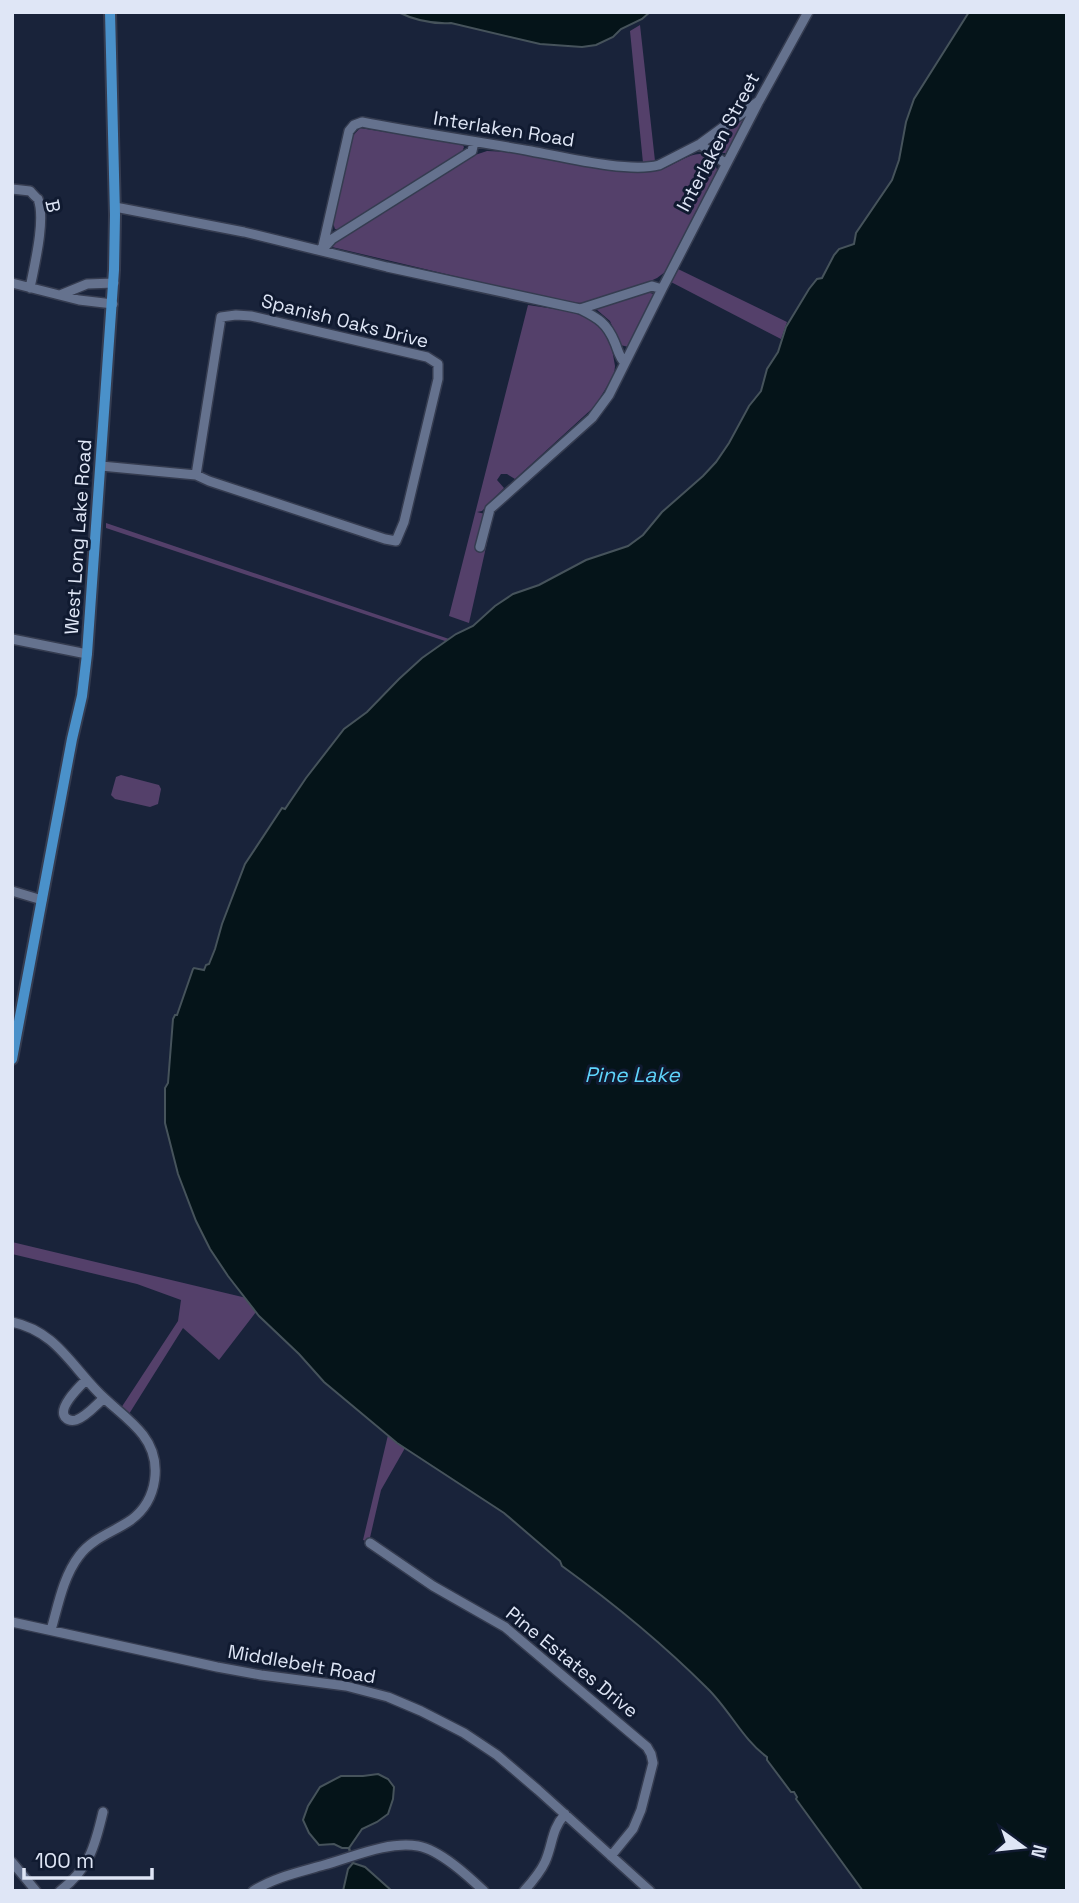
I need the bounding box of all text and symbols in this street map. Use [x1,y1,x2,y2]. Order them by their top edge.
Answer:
street label: Interlaken Street [671,68,765,216]
street label: Interlaken Road [432,106,576,152]
street label: B [39,197,67,215]
street label: Spanish Oaks Drive [259,288,431,354]
street label: West Long Lake Road [59,439,97,635]
water label: Pine Lake [584,1061,681,1088]
street label: Pine Estates Drive [501,1601,643,1723]
street label: Middlebelt Road [226,1639,378,1689]
north arrow [988,1812,1058,1882]
scale bar [24,1836,152,1880]
text: N [1025,1842,1053,1861]
text: 100 m [35,1847,94,1874]

